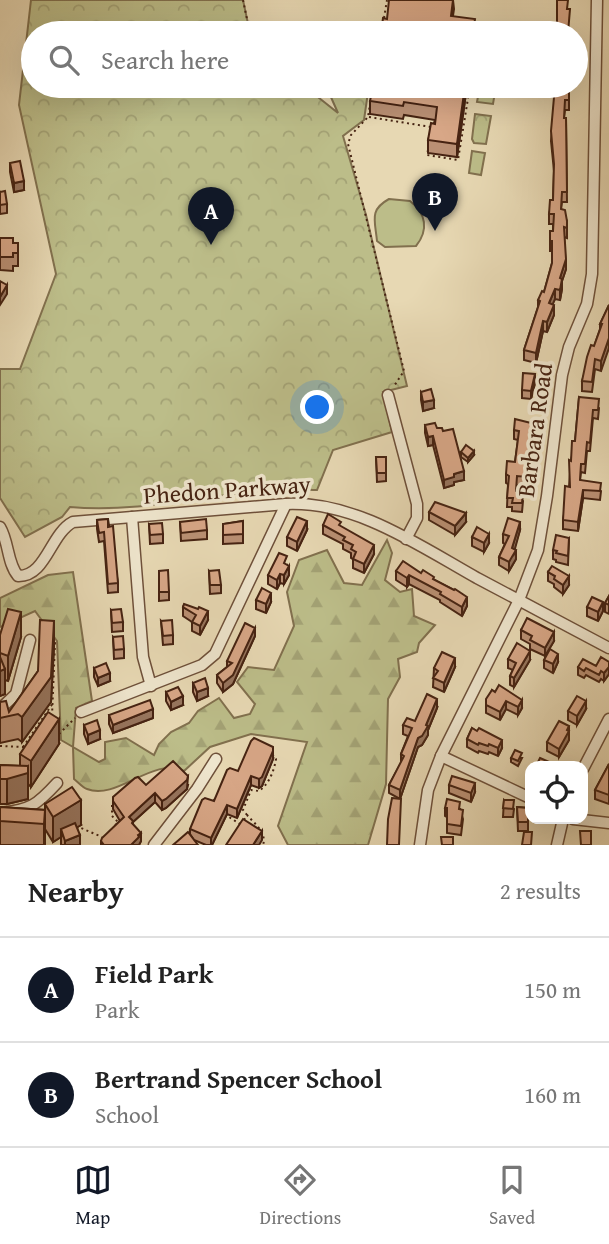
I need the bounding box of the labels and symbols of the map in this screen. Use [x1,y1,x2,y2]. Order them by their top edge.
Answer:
pin: B [412,173,458,231]
pin: A [188,187,234,245]
street label: Barbara Road [508,360,561,499]
your location [300,390,334,424]
street label: Phedon Parkway [142,466,312,513]

